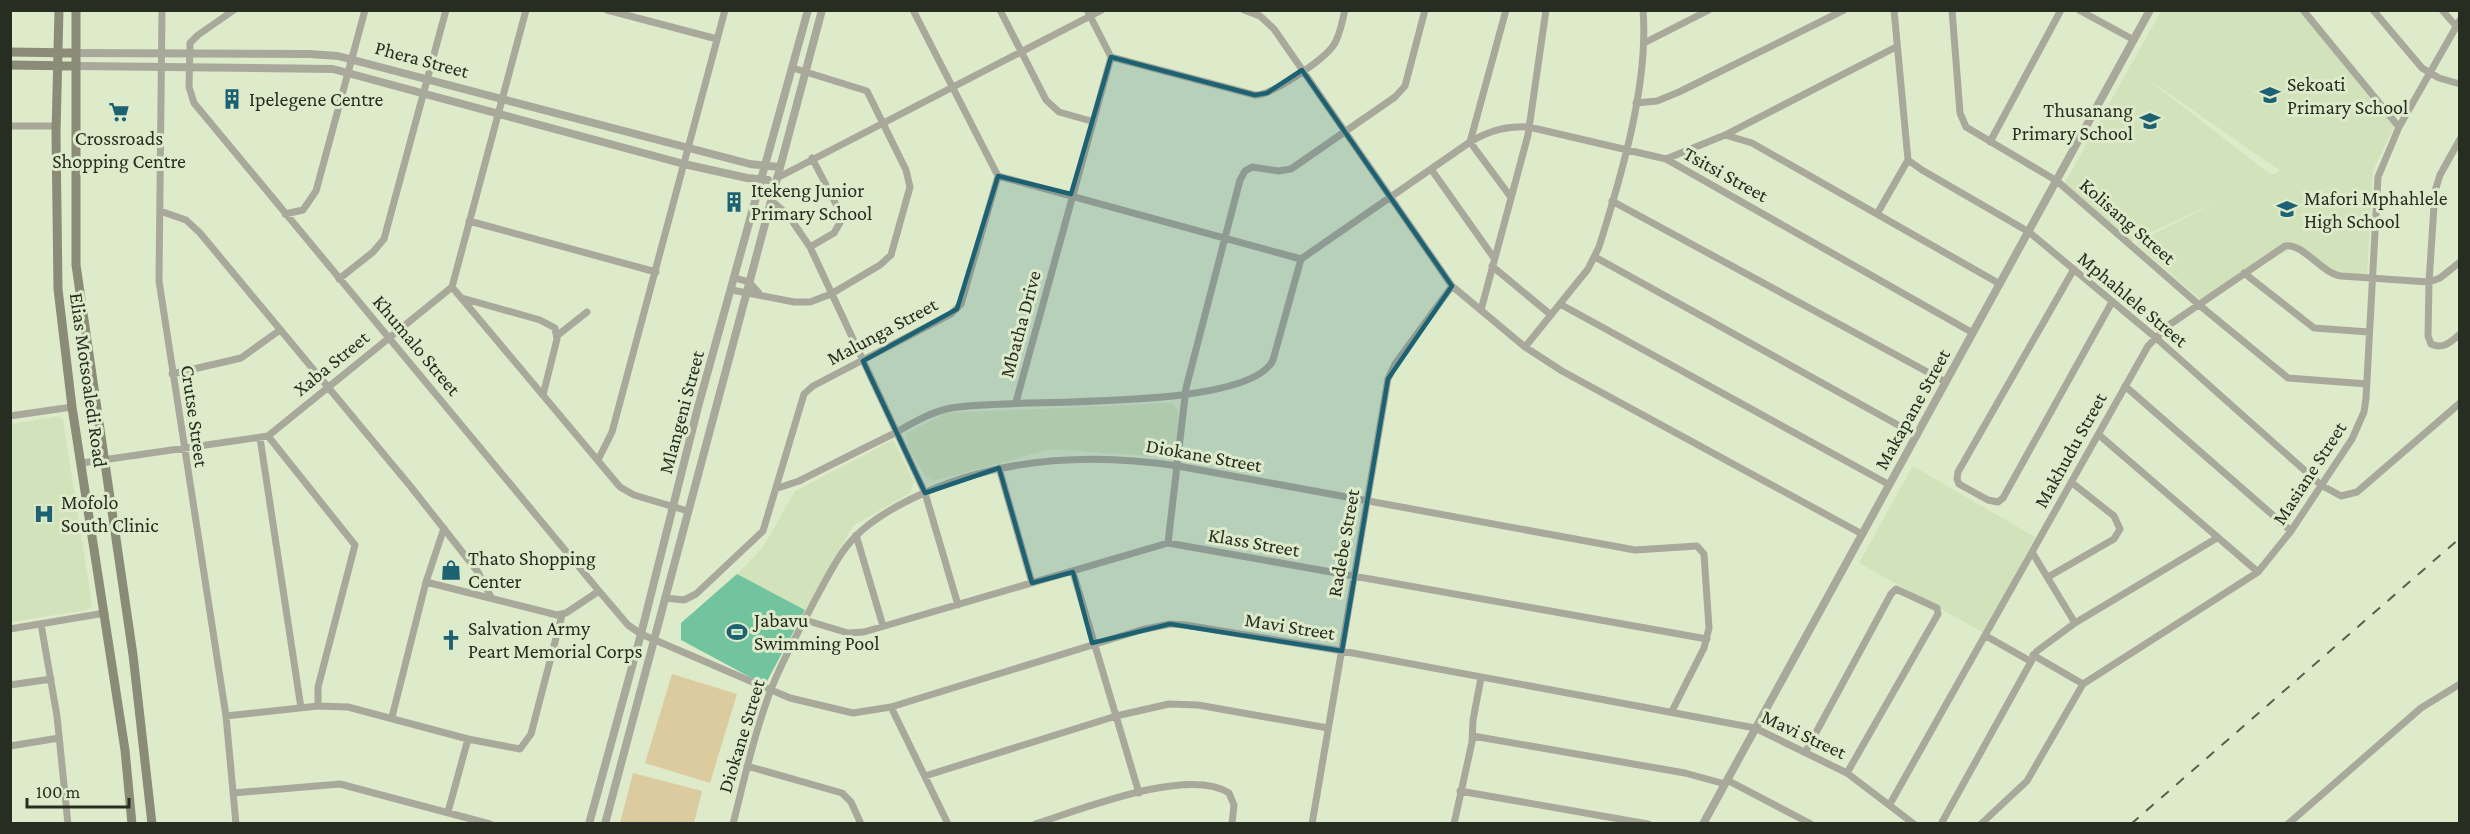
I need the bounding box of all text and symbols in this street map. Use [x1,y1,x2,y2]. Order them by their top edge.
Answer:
street label: Phera Street [373,36,472,82]
place label: Sekoati Primary School [2287,73,2408,119]
school or university icon: Sekoati Primary School [2258,83,2282,107]
building icon: Ipelegene Centre [220,87,244,111]
place label: Ipelegene Centre [249,88,384,111]
place label: Thusanang Primary School [2012,99,2133,145]
supermarket icon: Crossroads Shopping Centre [107,100,131,124]
school or university icon: Thusanang Primary School [2138,109,2162,133]
place label: Crossroads Shopping Centre [52,127,186,173]
street label: Tsitsi Street [1680,142,1772,206]
street label: Kolisang Street [2075,173,2181,270]
place label: Itekeng Junior Primary School [751,179,872,225]
place label: Mafori Mphahlele High School [2304,187,2448,233]
building icon: Itekeng Junior Primary School [722,190,746,214]
school or university icon: Mafori Mphahlele High School [2275,197,2299,221]
street label: Mphahlele Street [2073,247,2193,352]
street label: Mbatha Drive [995,268,1045,380]
street label: Khumalo Street [369,290,466,400]
street label: Elias Motsoaledi Road [66,291,112,469]
street label: Malunga Street [823,292,942,370]
street label: Xaba Street [289,326,373,400]
street label: Makapane Street [1870,345,1955,474]
street label: Mlangeni Street [654,348,709,476]
street label: Crutse Street [177,363,213,469]
street label: Makhudu Street [2029,388,2111,512]
street label: Masiane Street [2268,417,2351,529]
street label: Diokane Street [1144,434,1264,476]
street label: Radebe Street [1323,487,1363,599]
place label: Mofolo South Clinic [61,491,159,536]
hospital icon: Mofolo South Clinic [32,502,56,526]
street label: Klass Street [1207,523,1302,561]
place label: Thato Shopping Center [468,547,596,592]
shop icon: Thato Shopping Center [439,558,463,582]
street label: Mavi Street [1243,608,1337,644]
place label: Jabavu Swimming Pool [752,609,879,655]
place label: Salvation Army Peart Memorial Corps [468,617,642,663]
sports icon: Jabavu Swimming Pool [725,620,749,644]
church icon: Salvation Army Peart Memorial Corps [439,628,463,652]
street label: Diokane Street [713,676,769,795]
street label: Mavi Street [1758,705,1850,763]
scale bar [27,771,129,809]
text: 100 m [36,782,81,802]

